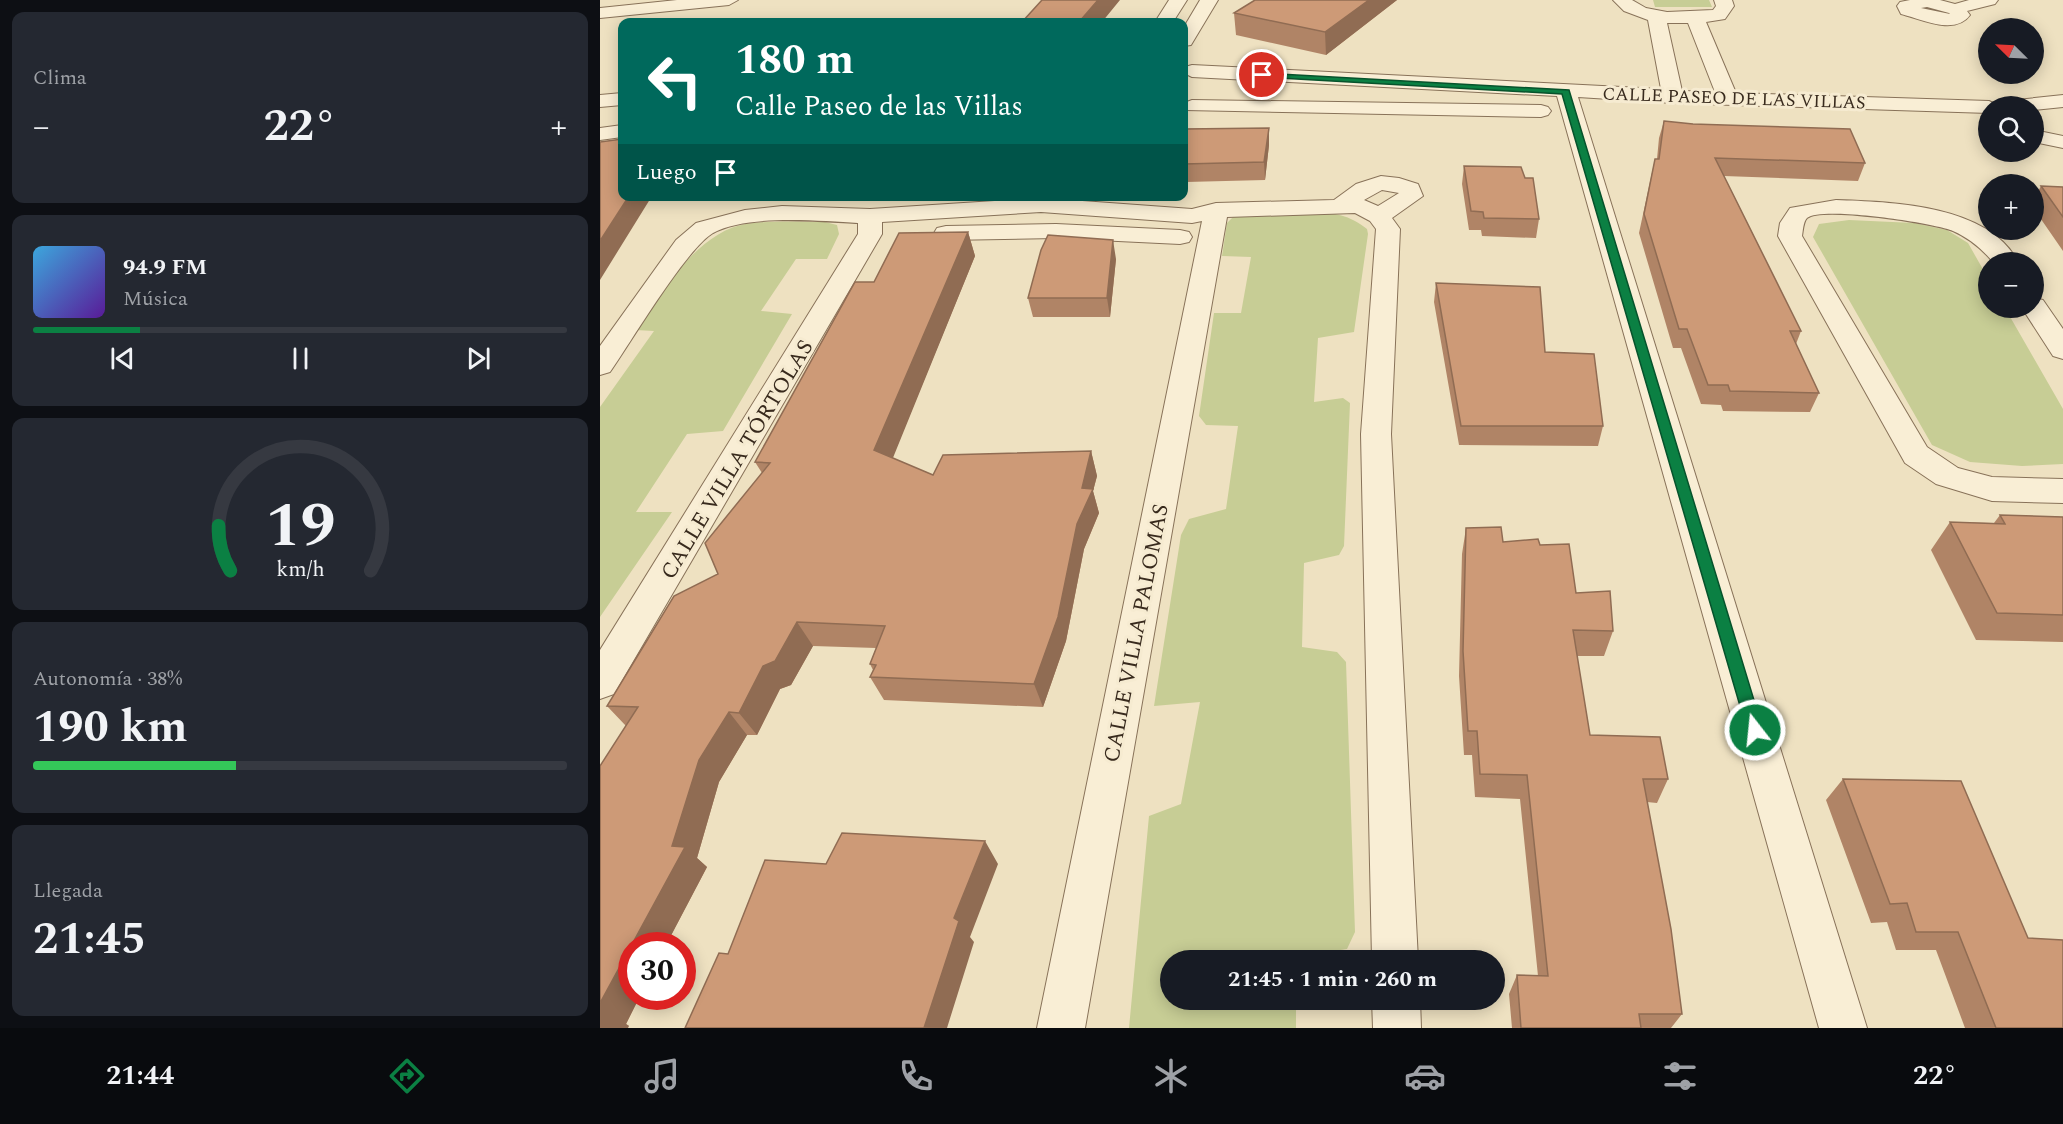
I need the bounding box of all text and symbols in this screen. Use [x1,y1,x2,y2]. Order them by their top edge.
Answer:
north arrow [1978,18,2044,84]
map controls [1978,18,2044,318]
text: 180 m [735,29,854,92]
icon: left [636,42,714,120]
pin [1236,49,1287,100]
icon: arrive [1245,58,1278,91]
text: Clima [33,63,87,93]
street label: CALLE PASEO DE LAS VILLAS [1602,80,1866,117]
text: Calle Paseo de las Villas [735,86,1023,128]
text: 22° [264,92,337,161]
button: search [1978,96,2044,162]
text: − [33,102,50,152]
text: + [551,102,567,152]
text: Luego [636,156,697,189]
icon: arrive [709,156,742,189]
button: + [1978,174,2044,240]
text: 94.9 FM [123,251,207,284]
button: − [1978,252,2044,318]
text: Música [123,284,188,314]
street label: CALLE VILLA TÓRTOLAS [652,334,822,586]
icon: previous [106,342,139,375]
icon: pause [284,342,317,375]
icon: next [462,342,495,375]
text: 19 [265,479,335,574]
street label: CALLE VILLA PALOMAS [1095,501,1178,765]
text: km/h [276,553,324,586]
text: Autonomía · 38% [33,664,182,694]
text: 190 km [33,693,188,762]
position arrow [1723,698,1787,762]
text: Llegada [33,876,103,906]
text: 21:45 [33,905,146,974]
speed limit sign: 30 [618,932,696,1010]
text: 21:45 · 1 min · 260 m [1228,963,1437,996]
text: 21:44 [106,1055,174,1097]
icon: directions [386,1055,428,1097]
icon: music [641,1055,683,1097]
icon: phone [895,1055,937,1097]
icon: climate [1150,1055,1192,1097]
icon: car [1404,1055,1446,1097]
icon: filters [1659,1055,1701,1097]
text: 22° [1913,1055,1957,1097]

